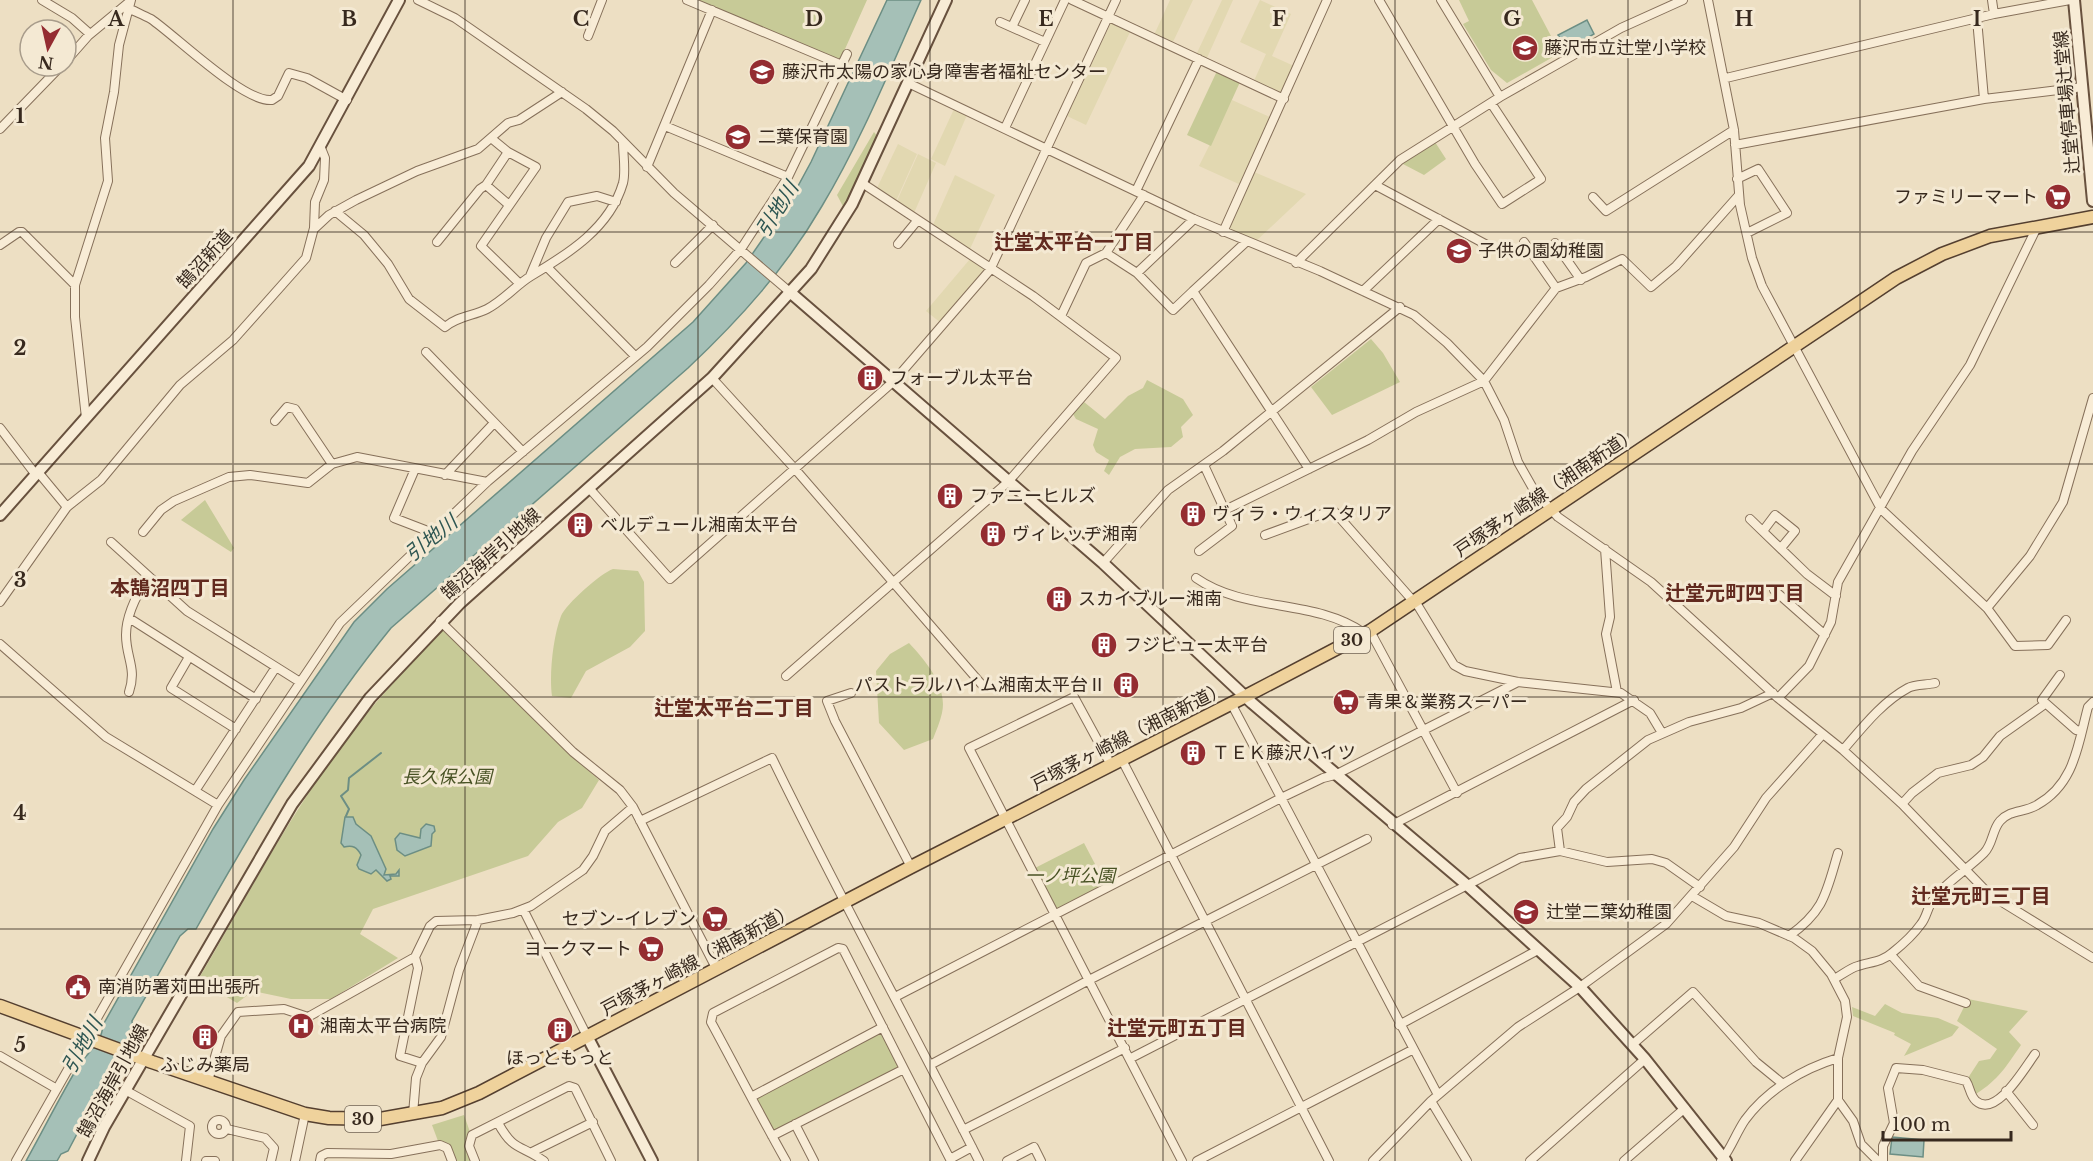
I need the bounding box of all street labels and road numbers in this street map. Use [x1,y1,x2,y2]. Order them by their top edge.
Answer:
street label: 辻堂停車場辻堂線 [2050,29,2084,175]
street label: 鵠沼新道 [173,225,237,293]
street label: 戸塚茅ヶ崎線（湘南新道） [1450,422,1642,562]
street label: 鵠沼海岸引地線 [437,504,545,604]
road number: 30 [1334,627,1370,653]
street label: 戸塚茅ヶ崎線（湘南新道） [1028,677,1230,795]
street label: 戸塚茅ヶ崎線（湘南新道） [597,900,799,1020]
street label: 鵠沼海岸引地線 [73,1021,153,1141]
road number: 30 [345,1106,381,1132]

